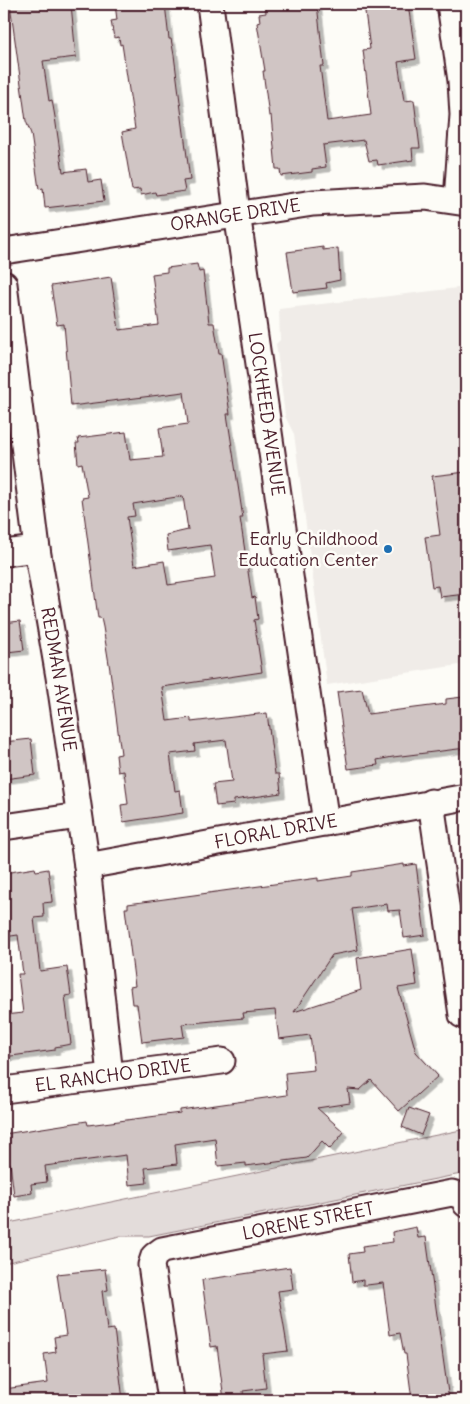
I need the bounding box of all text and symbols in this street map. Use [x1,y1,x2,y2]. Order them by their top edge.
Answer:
street label: ORANGE DRIVE [169,193,302,236]
street label: LOCKHEED AVENUE [244,331,290,497]
place label: Early Childhood Education Center [238,527,379,571]
marker: Early Childhood Education Center [382,543,394,555]
street label: REDMAN AVENUE [36,605,82,753]
street label: FLORAL DRIVE [213,809,339,854]
street label: EL RANCHO DRIVE [34,1053,192,1097]
street label: LORENE STREET [240,1197,376,1245]

